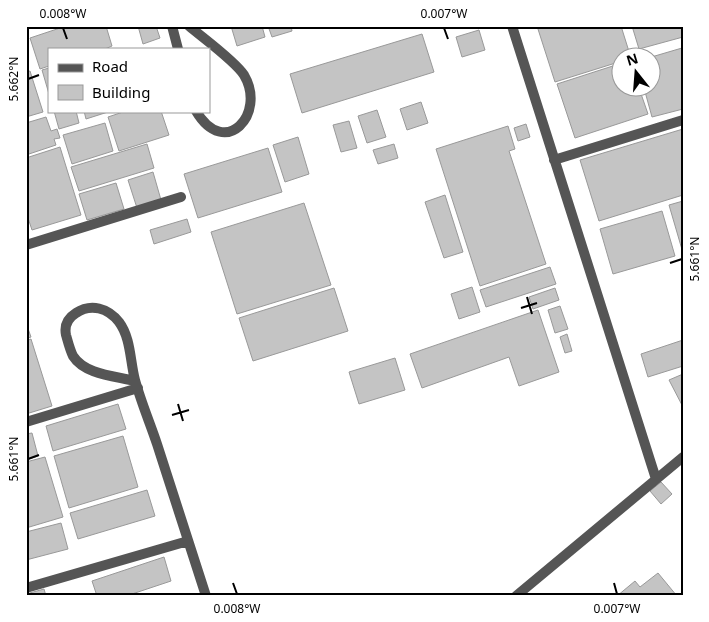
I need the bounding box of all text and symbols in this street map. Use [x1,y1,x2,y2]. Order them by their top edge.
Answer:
text: 0.008°W [40,5,86,22]
text: 0.007°W [421,5,467,22]
legend [48,48,210,112]
north arrow [612,48,662,98]
text: N [624,48,640,70]
text: Road [92,56,128,76]
text: 5.662°N [5,57,22,101]
text: Building [92,82,150,102]
text: 5.661°N [686,237,703,281]
text: 5.661°N [5,437,22,481]
text: 0.008°W [214,600,260,617]
text: 0.007°W [594,600,640,617]

